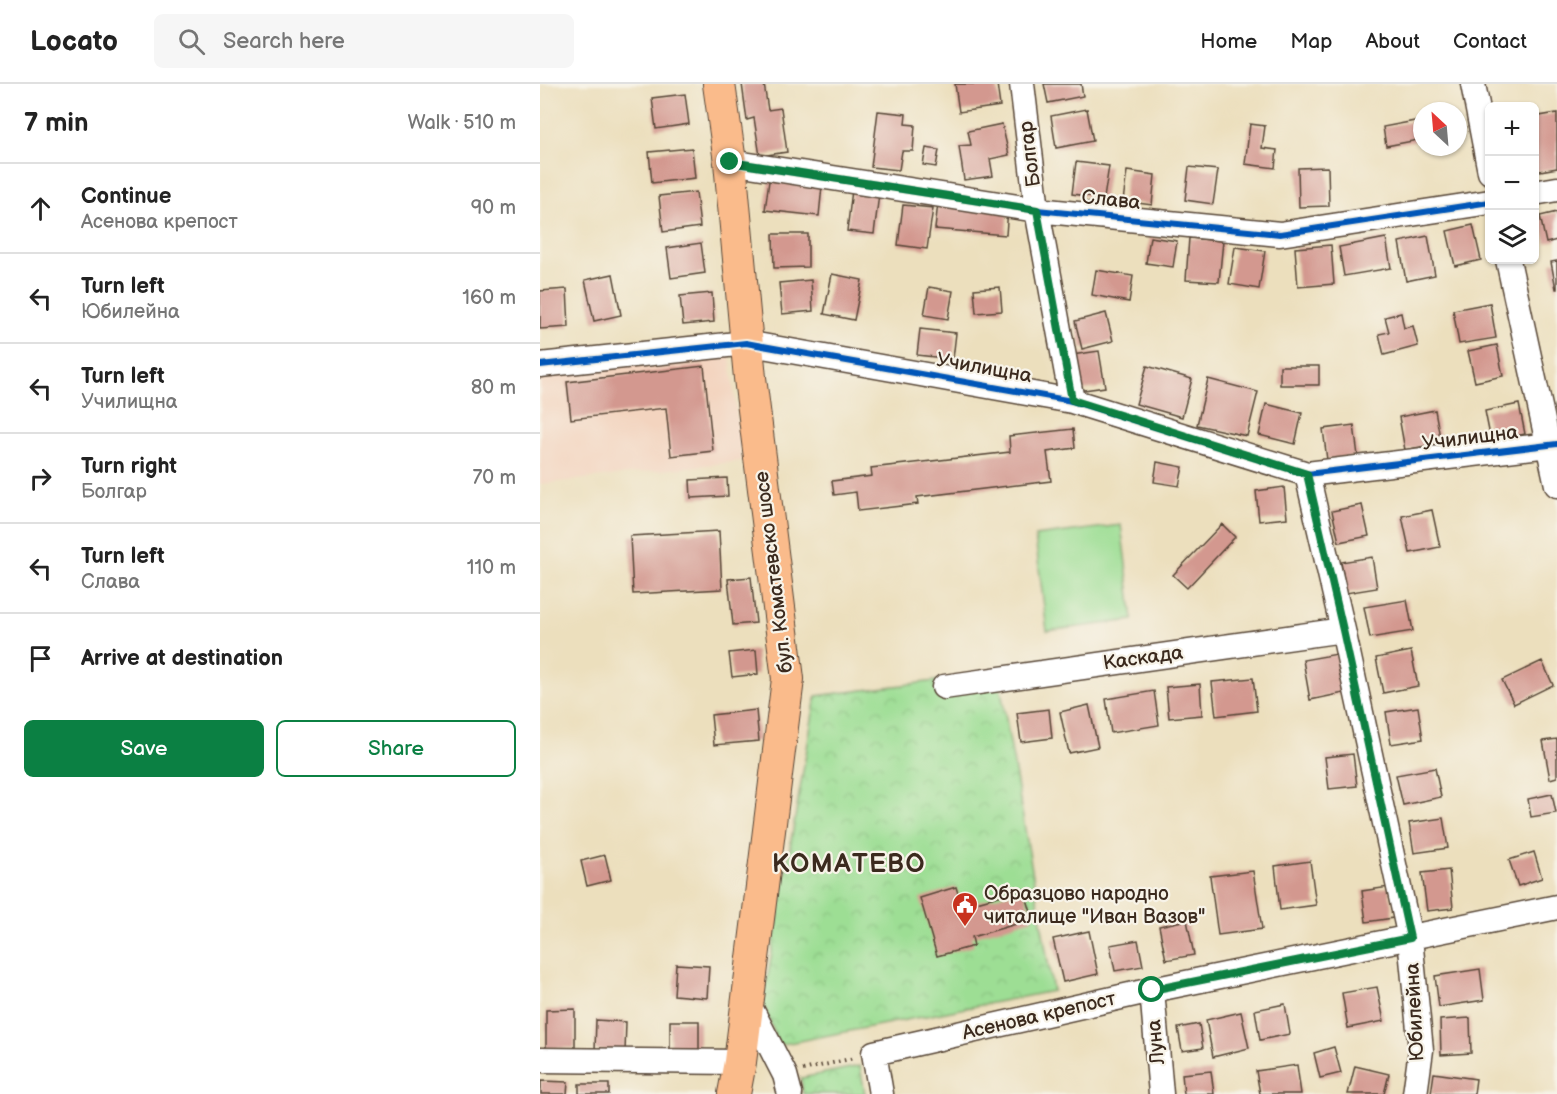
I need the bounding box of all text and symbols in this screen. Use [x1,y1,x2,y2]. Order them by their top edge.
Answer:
search box [154,14,574,68]
text: Locato [30,25,118,58]
icon: search [175,25,208,58]
text: Search here [223,28,345,55]
text: Home [1200,29,1257,54]
text: Map [1290,29,1332,54]
text: About [1365,29,1420,54]
text: Contact [1453,29,1527,54]
north arrow [1413,102,1467,156]
map controls [1485,102,1539,264]
button: + [1485,102,1539,156]
text: 7 min [24,108,88,139]
text: Walk · 510 m [407,111,516,135]
street label: Болгар [1014,119,1046,188]
route end [716,148,742,174]
button: − [1485,156,1539,210]
text: Continue [81,183,171,210]
street label: Слава [1080,185,1142,215]
icon: ahead [24,192,57,225]
text: 90 m [471,196,516,220]
text: Асенова крепост [81,210,238,234]
button: layers [1485,210,1539,264]
text: Turn left [81,273,165,300]
icon: left [24,282,57,315]
text: 160 m [462,286,516,310]
text: Юбилейна [81,300,180,324]
street label: Училищна [934,348,1034,388]
text: Turn left [81,363,165,390]
icon: left [24,372,57,405]
text: 80 m [471,376,516,400]
text: Училищна [81,390,178,414]
street label: Училищна [1421,420,1520,456]
text: Turn right [81,453,177,480]
icon: right [24,462,57,495]
text: 70 m [472,466,516,490]
street label: бул. Коматевско шосе [750,470,798,674]
text: Болгар [81,480,147,504]
text: Turn left [81,543,165,570]
icon: left [24,552,57,585]
text: 110 m [467,556,516,580]
text: Слава [81,570,140,594]
street label: Каскада [1101,640,1185,675]
icon: arrive [24,642,57,675]
text: Arrive at destination [81,645,283,672]
button: Save [24,720,264,777]
button: Share [276,720,516,777]
district label: КОМАТЕВО [772,849,926,880]
place label: Образцово народно читалище "Иван Вазов" [984,882,1205,929]
public building icon: Образцово народно читалище "Иван Вазов" [950,890,980,928]
street label: Юбилейна [1400,962,1430,1062]
route start [1138,976,1164,1002]
street label: Асенова крепост [959,987,1119,1046]
street label: Луна [1142,1018,1170,1067]

